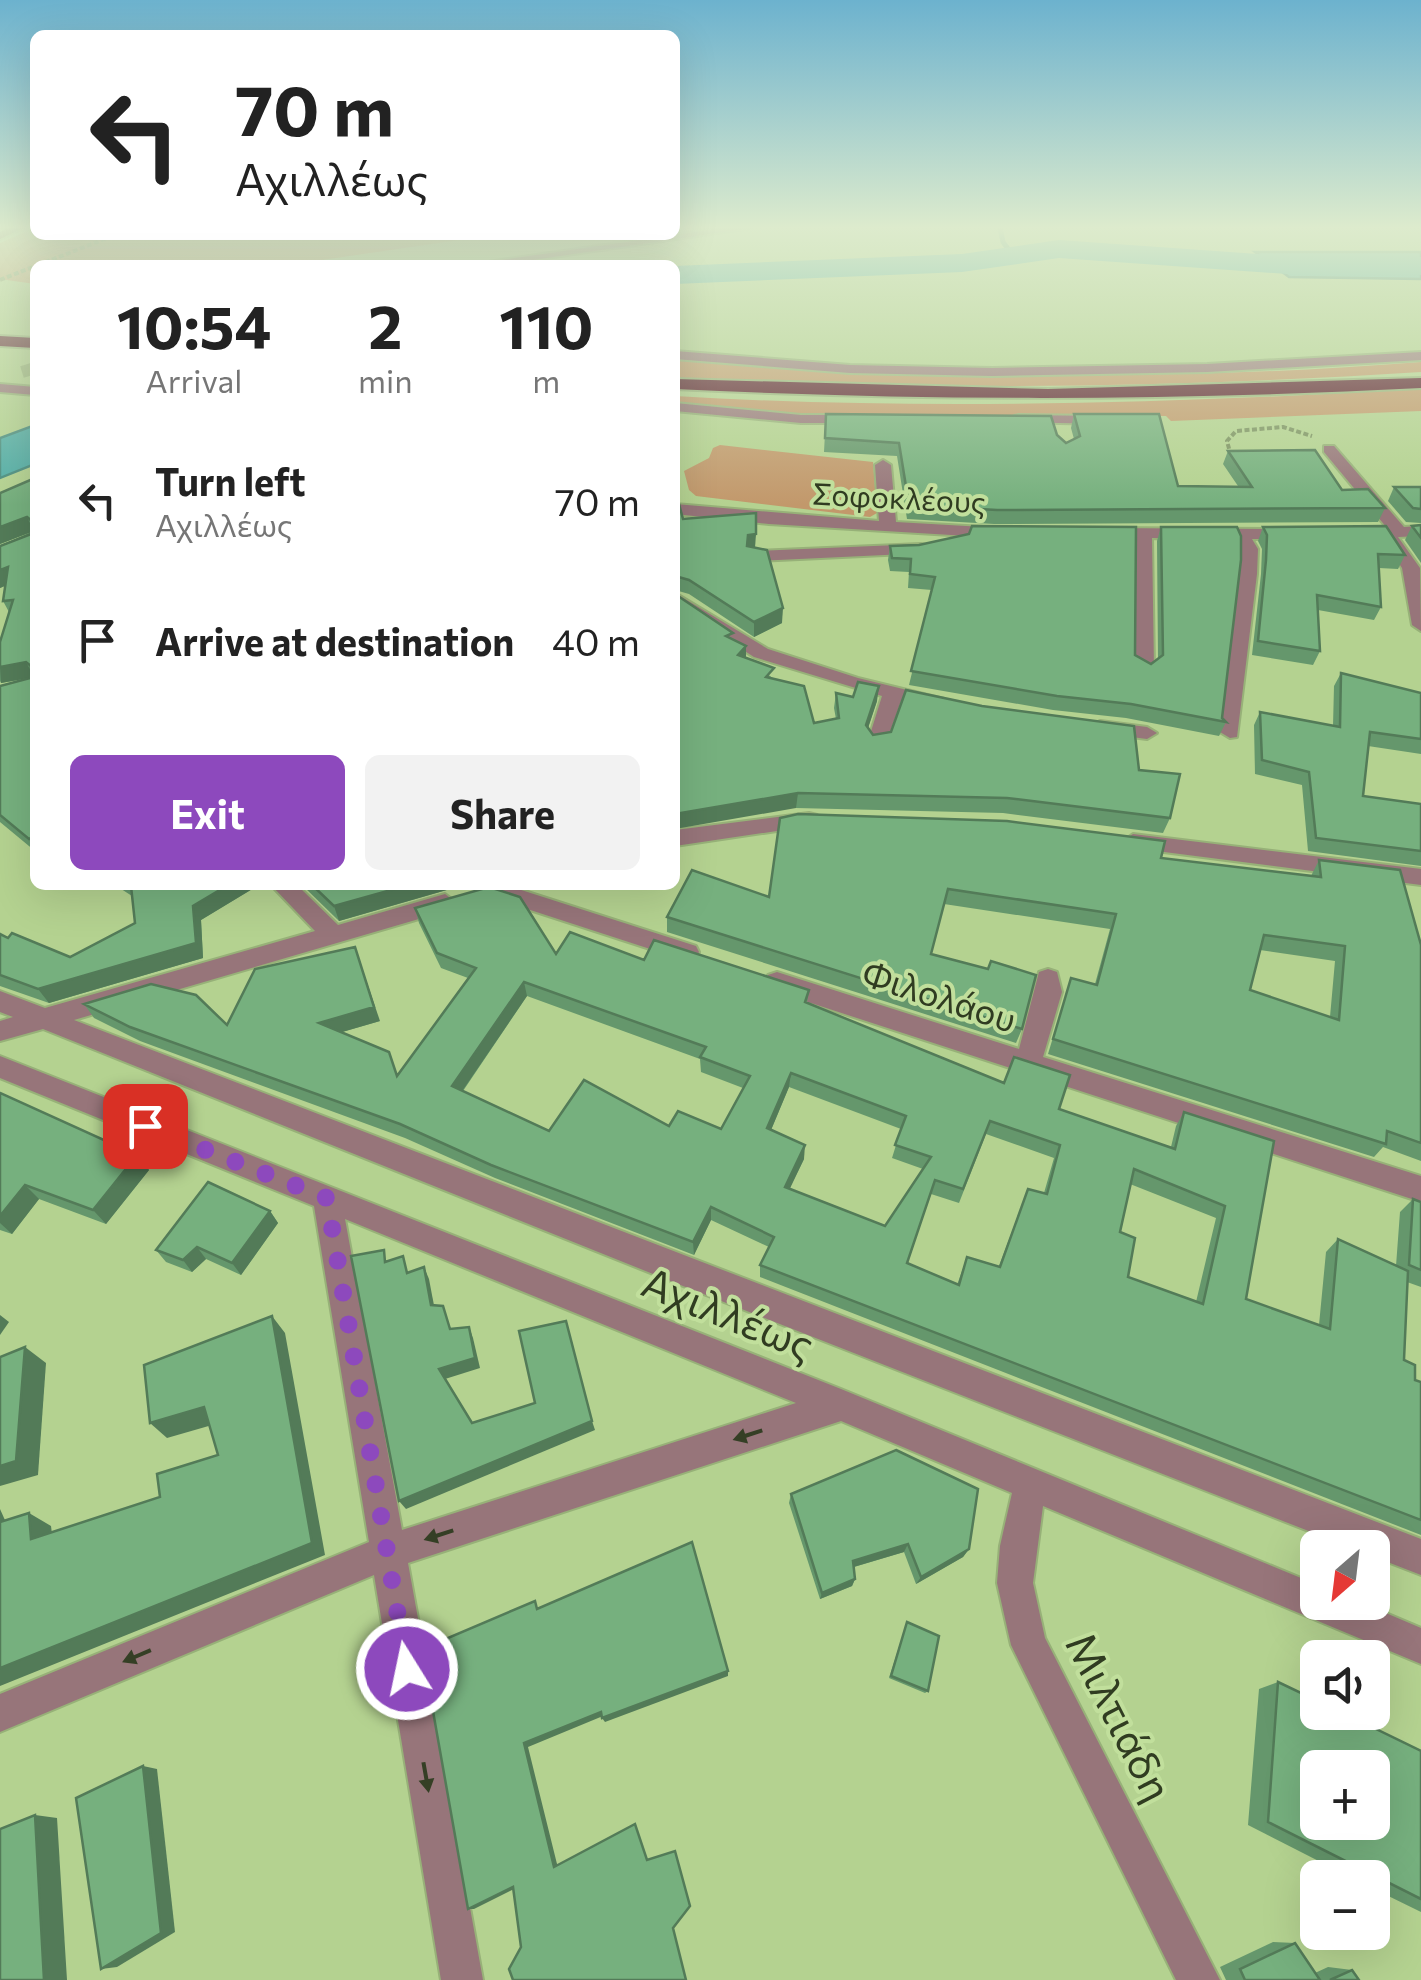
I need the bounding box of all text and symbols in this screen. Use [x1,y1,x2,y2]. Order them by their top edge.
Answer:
text: 70 m [235,65,394,150]
icon: left [70,70,200,200]
text: Αχιλλέως [235,150,429,205]
text: 10:54 [117,288,271,361]
text: 2 [368,288,402,361]
text: 110 [499,288,593,361]
text: Arrival [146,360,242,400]
text: min [358,360,412,400]
text: m [532,360,560,400]
text: Turn left [155,457,306,504]
icon: left [70,473,125,528]
street label: Σοφοκλέους [812,473,987,520]
text: 70 m [555,477,640,524]
text: Αχιλλέως [155,504,293,544]
icon: arrive [70,613,125,668]
text: Arrive at destination [155,617,514,664]
text: 40 m [552,617,640,664]
button: Exit [70,755,345,870]
button: Share [365,755,640,870]
street label: Φιλολάου [858,950,1022,1040]
pin [103,1084,188,1169]
icon: arrive [118,1099,173,1154]
street label: Αχιλλέως [635,1254,822,1370]
one-way arrow [733,1429,763,1444]
one-way arrow [423,1529,453,1544]
north arrow [1300,1530,1390,1620]
map controls [1300,1530,1390,1950]
position arrow [355,1617,459,1721]
street label: Μιλτιάδη [1056,1623,1185,1809]
button: sound [1300,1640,1390,1730]
one-way arrow [122,1648,152,1664]
button: + [1300,1750,1390,1840]
one-way arrow [419,1762,434,1794]
button: − [1300,1860,1390,1950]

